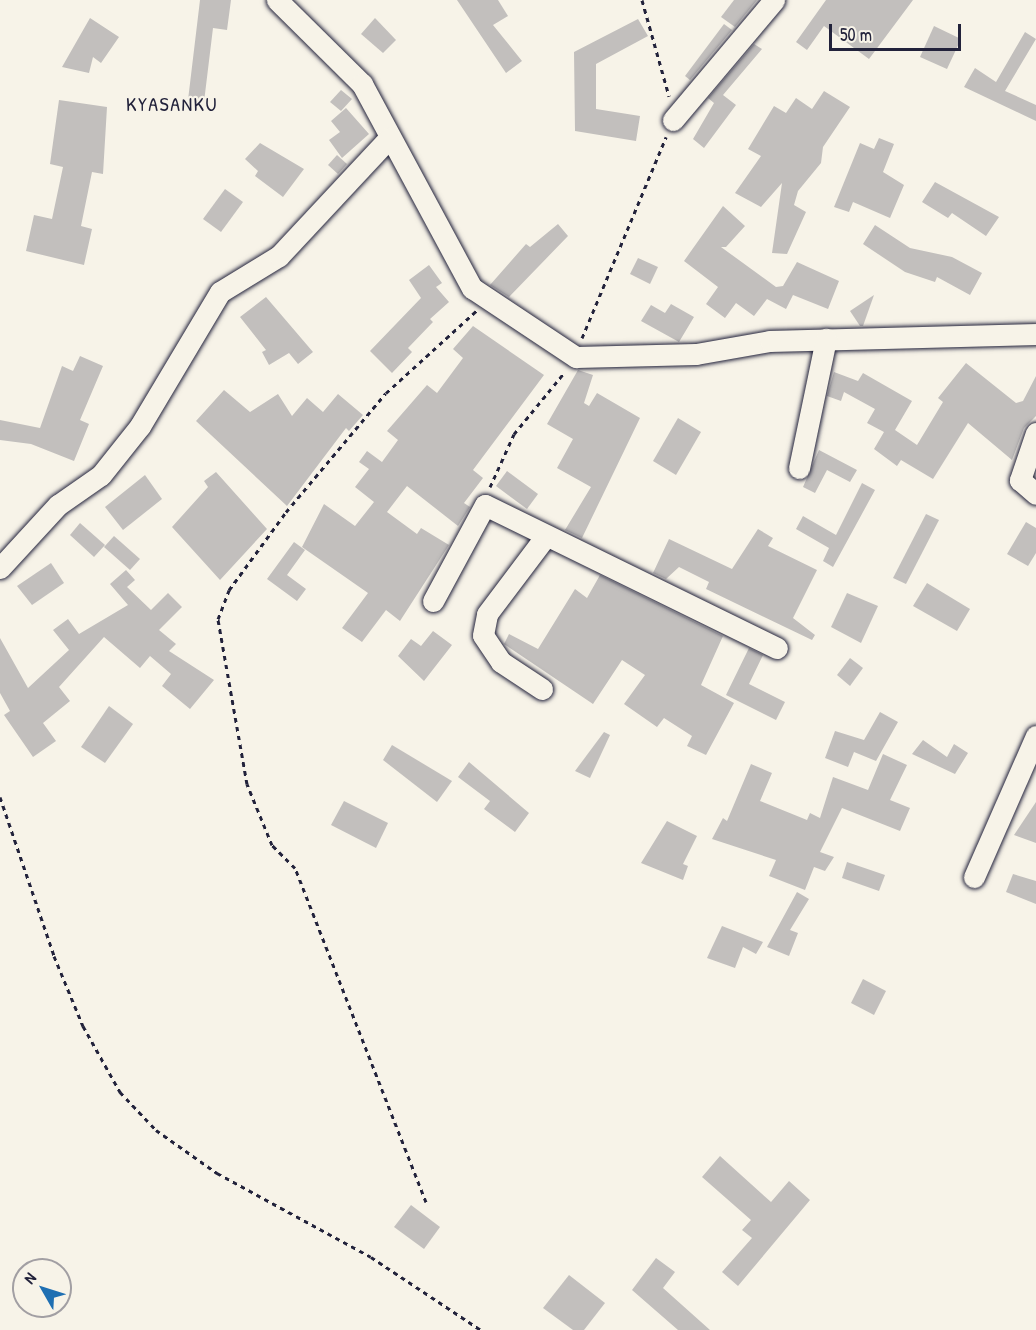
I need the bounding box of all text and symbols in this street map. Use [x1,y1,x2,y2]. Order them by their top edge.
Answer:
scale bar [832,12,964,50]
text: 50 m [840,22,872,47]
district label: KYASANKU [126,91,218,115]
north arrow [12,1258,72,1318]
text: N [18,1268,41,1288]

